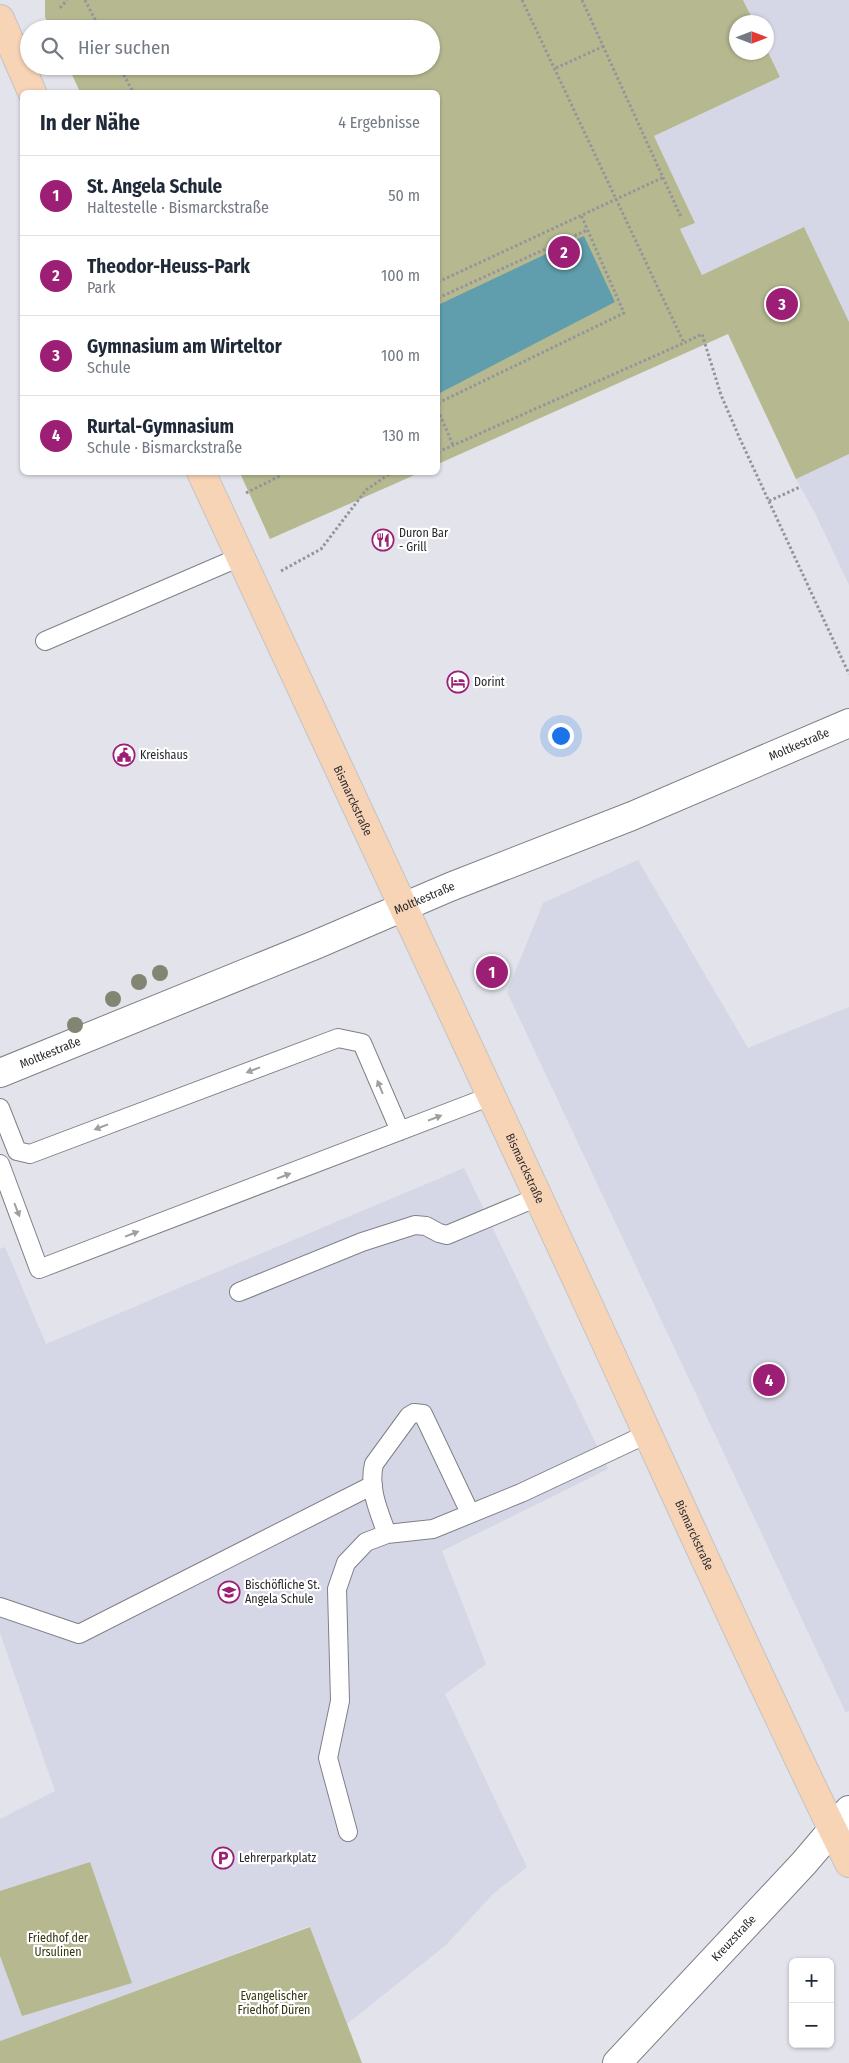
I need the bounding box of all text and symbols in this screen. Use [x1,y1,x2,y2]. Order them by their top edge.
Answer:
north arrow [729,15,774,60]
search box [20,20,440,75]
icon: search [38,34,66,62]
text: Hier suchen [78,36,170,59]
text: In der Nähe [40,110,140,136]
text: 4 Ergebnisse [338,113,420,132]
text: St. Angela Schule [87,175,222,198]
text: 1 [53,186,59,205]
text: 50 m [388,186,420,205]
text: Haltestelle · Bismarckstraße [87,198,269,217]
pin: 2 [548,233,580,271]
text: Theodor-Heuss-Park [87,255,250,278]
text: 2 [52,266,60,285]
text: 100 m [381,266,420,285]
text: Park [87,278,115,297]
pin: 3 [766,285,798,323]
text: Gymnasium am Wirteltor [87,335,282,358]
text: 3 [52,346,60,365]
text: 100 m [381,346,420,365]
text: Schule [87,358,131,377]
text: Rurtal-Gymnasium [87,415,234,438]
text: 4 [52,426,60,445]
text: 130 m [382,426,420,445]
text: Schule · Bismarckstraße [87,438,242,457]
place label: Duron Bar - Grill [399,526,449,554]
restaurant icon: Duron Bar - Grill [371,528,395,552]
hotel icon: Dorint [446,670,470,694]
place label: Dorint [474,675,505,689]
your location [548,723,574,749]
street label: Moltkestraße [767,725,831,764]
public building icon: Kreishaus [112,743,136,767]
place label: Kreishaus [140,748,188,762]
street label: Bismarckstraße [331,763,375,838]
street label: Moltkestraße [392,879,457,917]
pin: 1 [476,953,508,991]
street label: Moltkestraße [18,1034,83,1071]
one-way arrow [246,1067,260,1075]
one-way arrow [376,1079,384,1094]
one-way arrow [428,1114,443,1121]
one-way arrow [94,1124,108,1132]
street label: Bismarckstraße [503,1131,547,1206]
one-way arrow [276,1172,291,1179]
one-way arrow [14,1202,21,1217]
one-way arrow [125,1230,140,1238]
pin: 4 [753,1361,785,1399]
street label: Bismarckstraße [672,1498,716,1572]
place label: Bischöfliche St. Angela Schule [245,1578,320,1606]
school or university icon: Bischöfliche St. Angela Schule [217,1580,241,1604]
parking icon: Lehrerparkplatz [211,1846,235,1870]
place label: Lehrerparkplatz [239,1851,317,1865]
street label: Kreuzstraße [709,1912,759,1964]
park label: Friedhof der Ursulinen [28,1931,89,1959]
map controls [789,1958,834,2048]
button: + [789,1958,834,2003]
park label: Evangelischer Friedhof Düren [238,1989,310,2017]
button: − [789,2003,834,2048]

